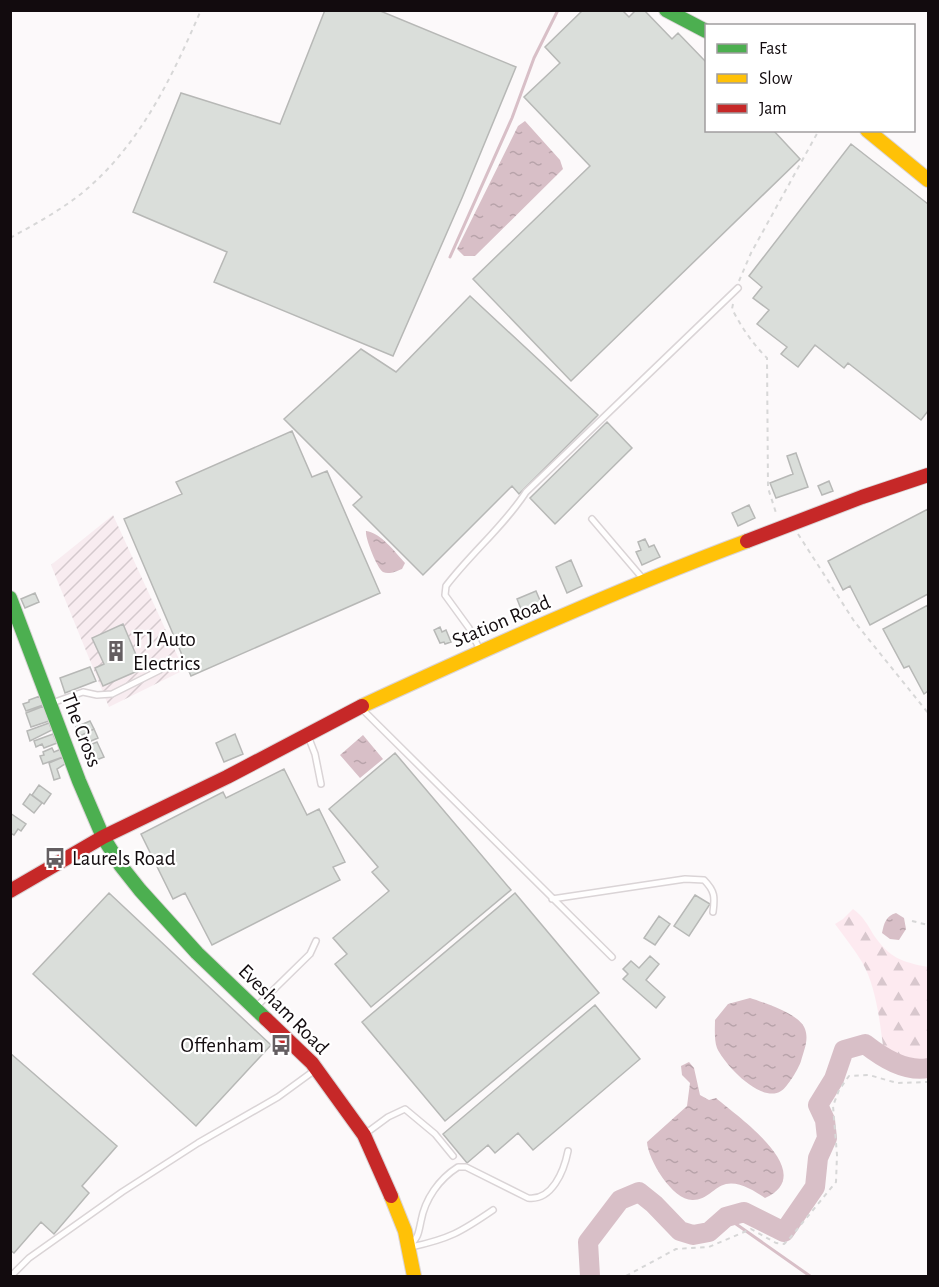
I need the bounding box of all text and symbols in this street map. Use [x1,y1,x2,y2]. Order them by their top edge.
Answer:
legend [705,24,915,132]
text: Fast [759,40,787,58]
text: Slow [759,70,792,88]
text: Jam [759,100,787,118]
street label: Station Road [449,591,553,651]
place label: T J Auto Electrics [133,629,200,674]
building icon: T J Auto Electrics [104,639,128,663]
street label: The Cross [58,690,105,770]
bus stop icon: Laurels Road [43,846,67,870]
place label: Laurels Road [72,848,176,869]
street label: Evesham Road [235,960,333,1059]
bus stop icon: Offenham [269,1033,293,1057]
place label: Offenham [181,1035,264,1056]

